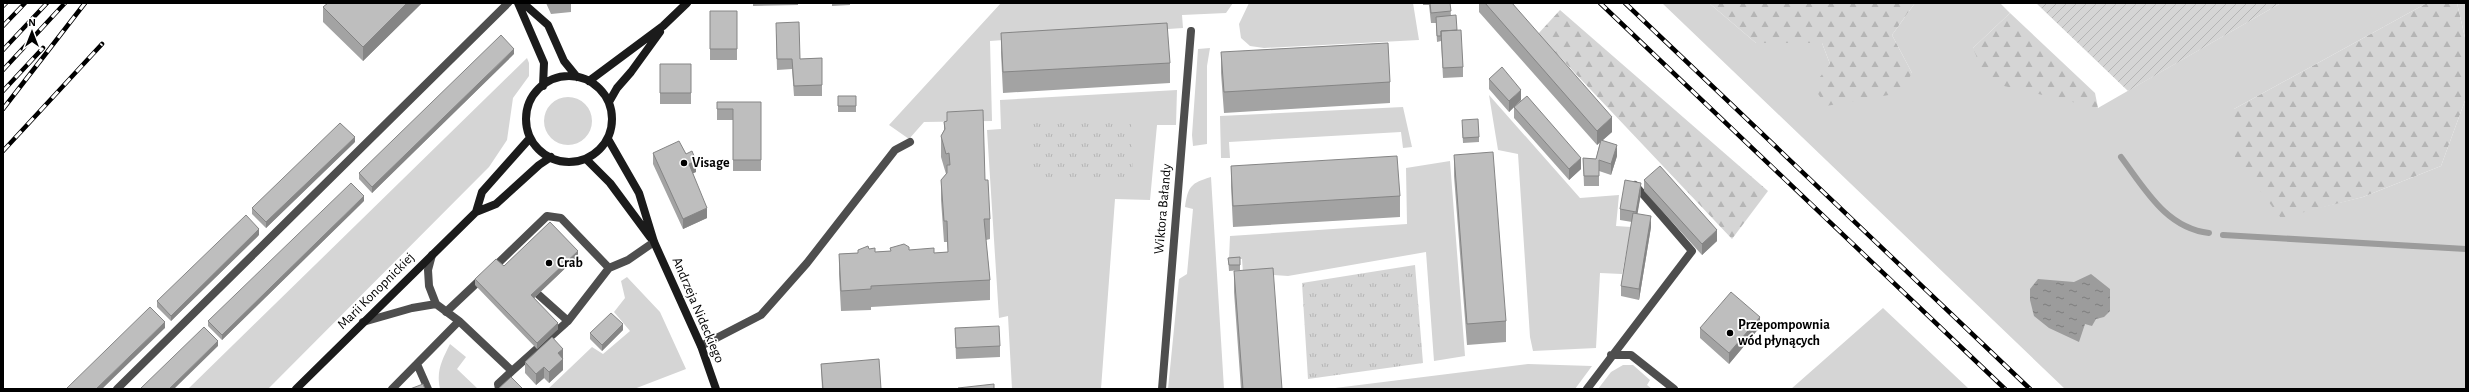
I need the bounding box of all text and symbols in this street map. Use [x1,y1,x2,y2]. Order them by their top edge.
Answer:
north arrow [12,12,52,52]
text: N [28,17,36,28]
place label: Visage [692,156,730,170]
marker: Visage [679,158,689,168]
street label: Wiktora Bałandy [1152,163,1174,255]
street label: Marii Konopnickiej [335,250,417,332]
street label: Andrzeja Nideckiego [669,255,727,365]
place label: Crab [557,256,583,270]
marker: Crab [544,258,554,268]
place label: Przepompownia wód płynących [1738,318,1830,348]
marker: Przepompownia wód płynących [1725,328,1735,338]

